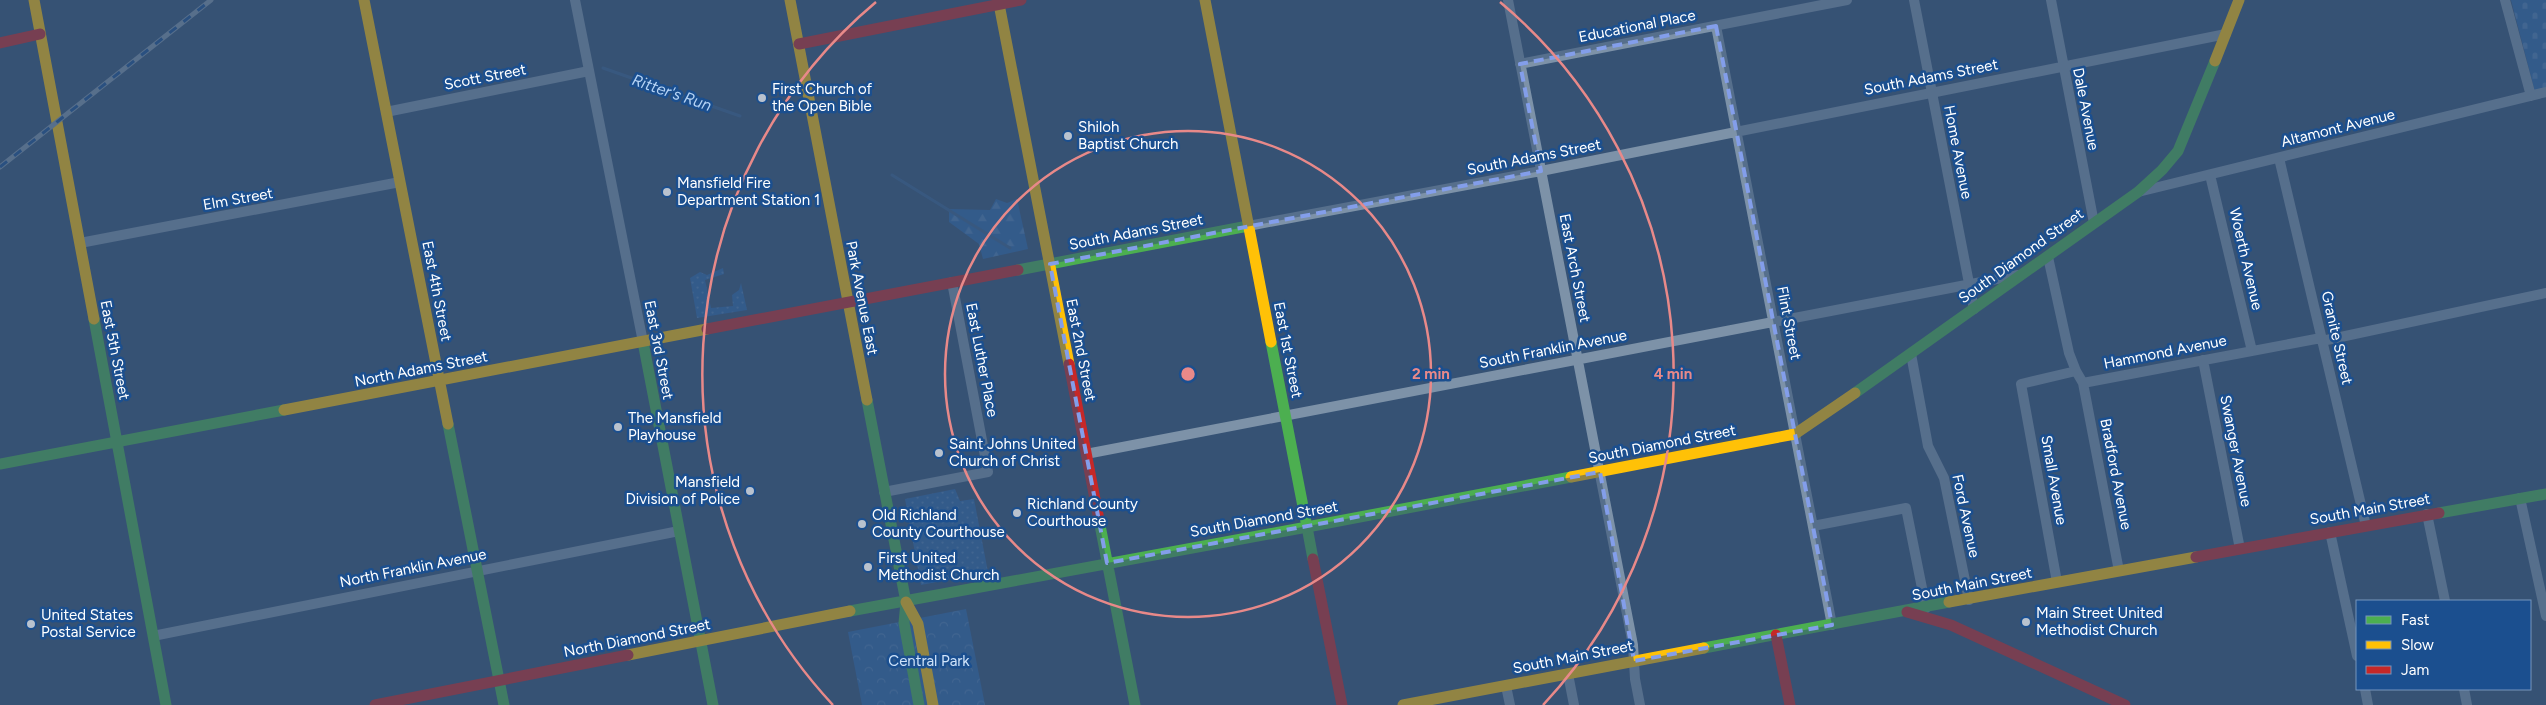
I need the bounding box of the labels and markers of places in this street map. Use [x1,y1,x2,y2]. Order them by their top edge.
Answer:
place label: First Church of the Open Bible [772,80,873,115]
marker: First Church of the Open Bible [756,92,768,104]
place label: Shiloh Baptist Church [1078,118,1178,153]
marker: Shiloh Baptist Church [1062,130,1074,142]
place label: Mansfield Fire Department Station 1 [677,174,820,209]
marker: Mansfield Fire Department Station 1 [661,186,673,198]
centre of rings [1179,365,1197,383]
place label: The Mansfield Playhouse [628,409,722,444]
marker: The Mansfield Playhouse [612,421,624,433]
place label: Saint Johns United Church of Christ [949,435,1076,470]
marker: Saint Johns United Church of Christ [933,447,945,459]
place label: Mansfield Division of Police [625,473,740,508]
marker: Mansfield Division of Police [744,485,756,497]
place label: Richland County Courthouse [1027,495,1138,530]
place label: Old Richland County Courthouse [872,506,1005,541]
marker: Richland County Courthouse [1011,507,1023,519]
marker: Old Richland County Courthouse [856,518,868,530]
place label: First United Methodist Church [878,549,999,584]
marker: First United Methodist Church [862,561,874,573]
place label: Main Street United Methodist Church [2036,604,2163,639]
place label: United States Postal Service [41,606,136,641]
marker: Main Street United Methodist Church [2020,616,2032,628]
marker: United States Postal Service [25,618,37,630]

